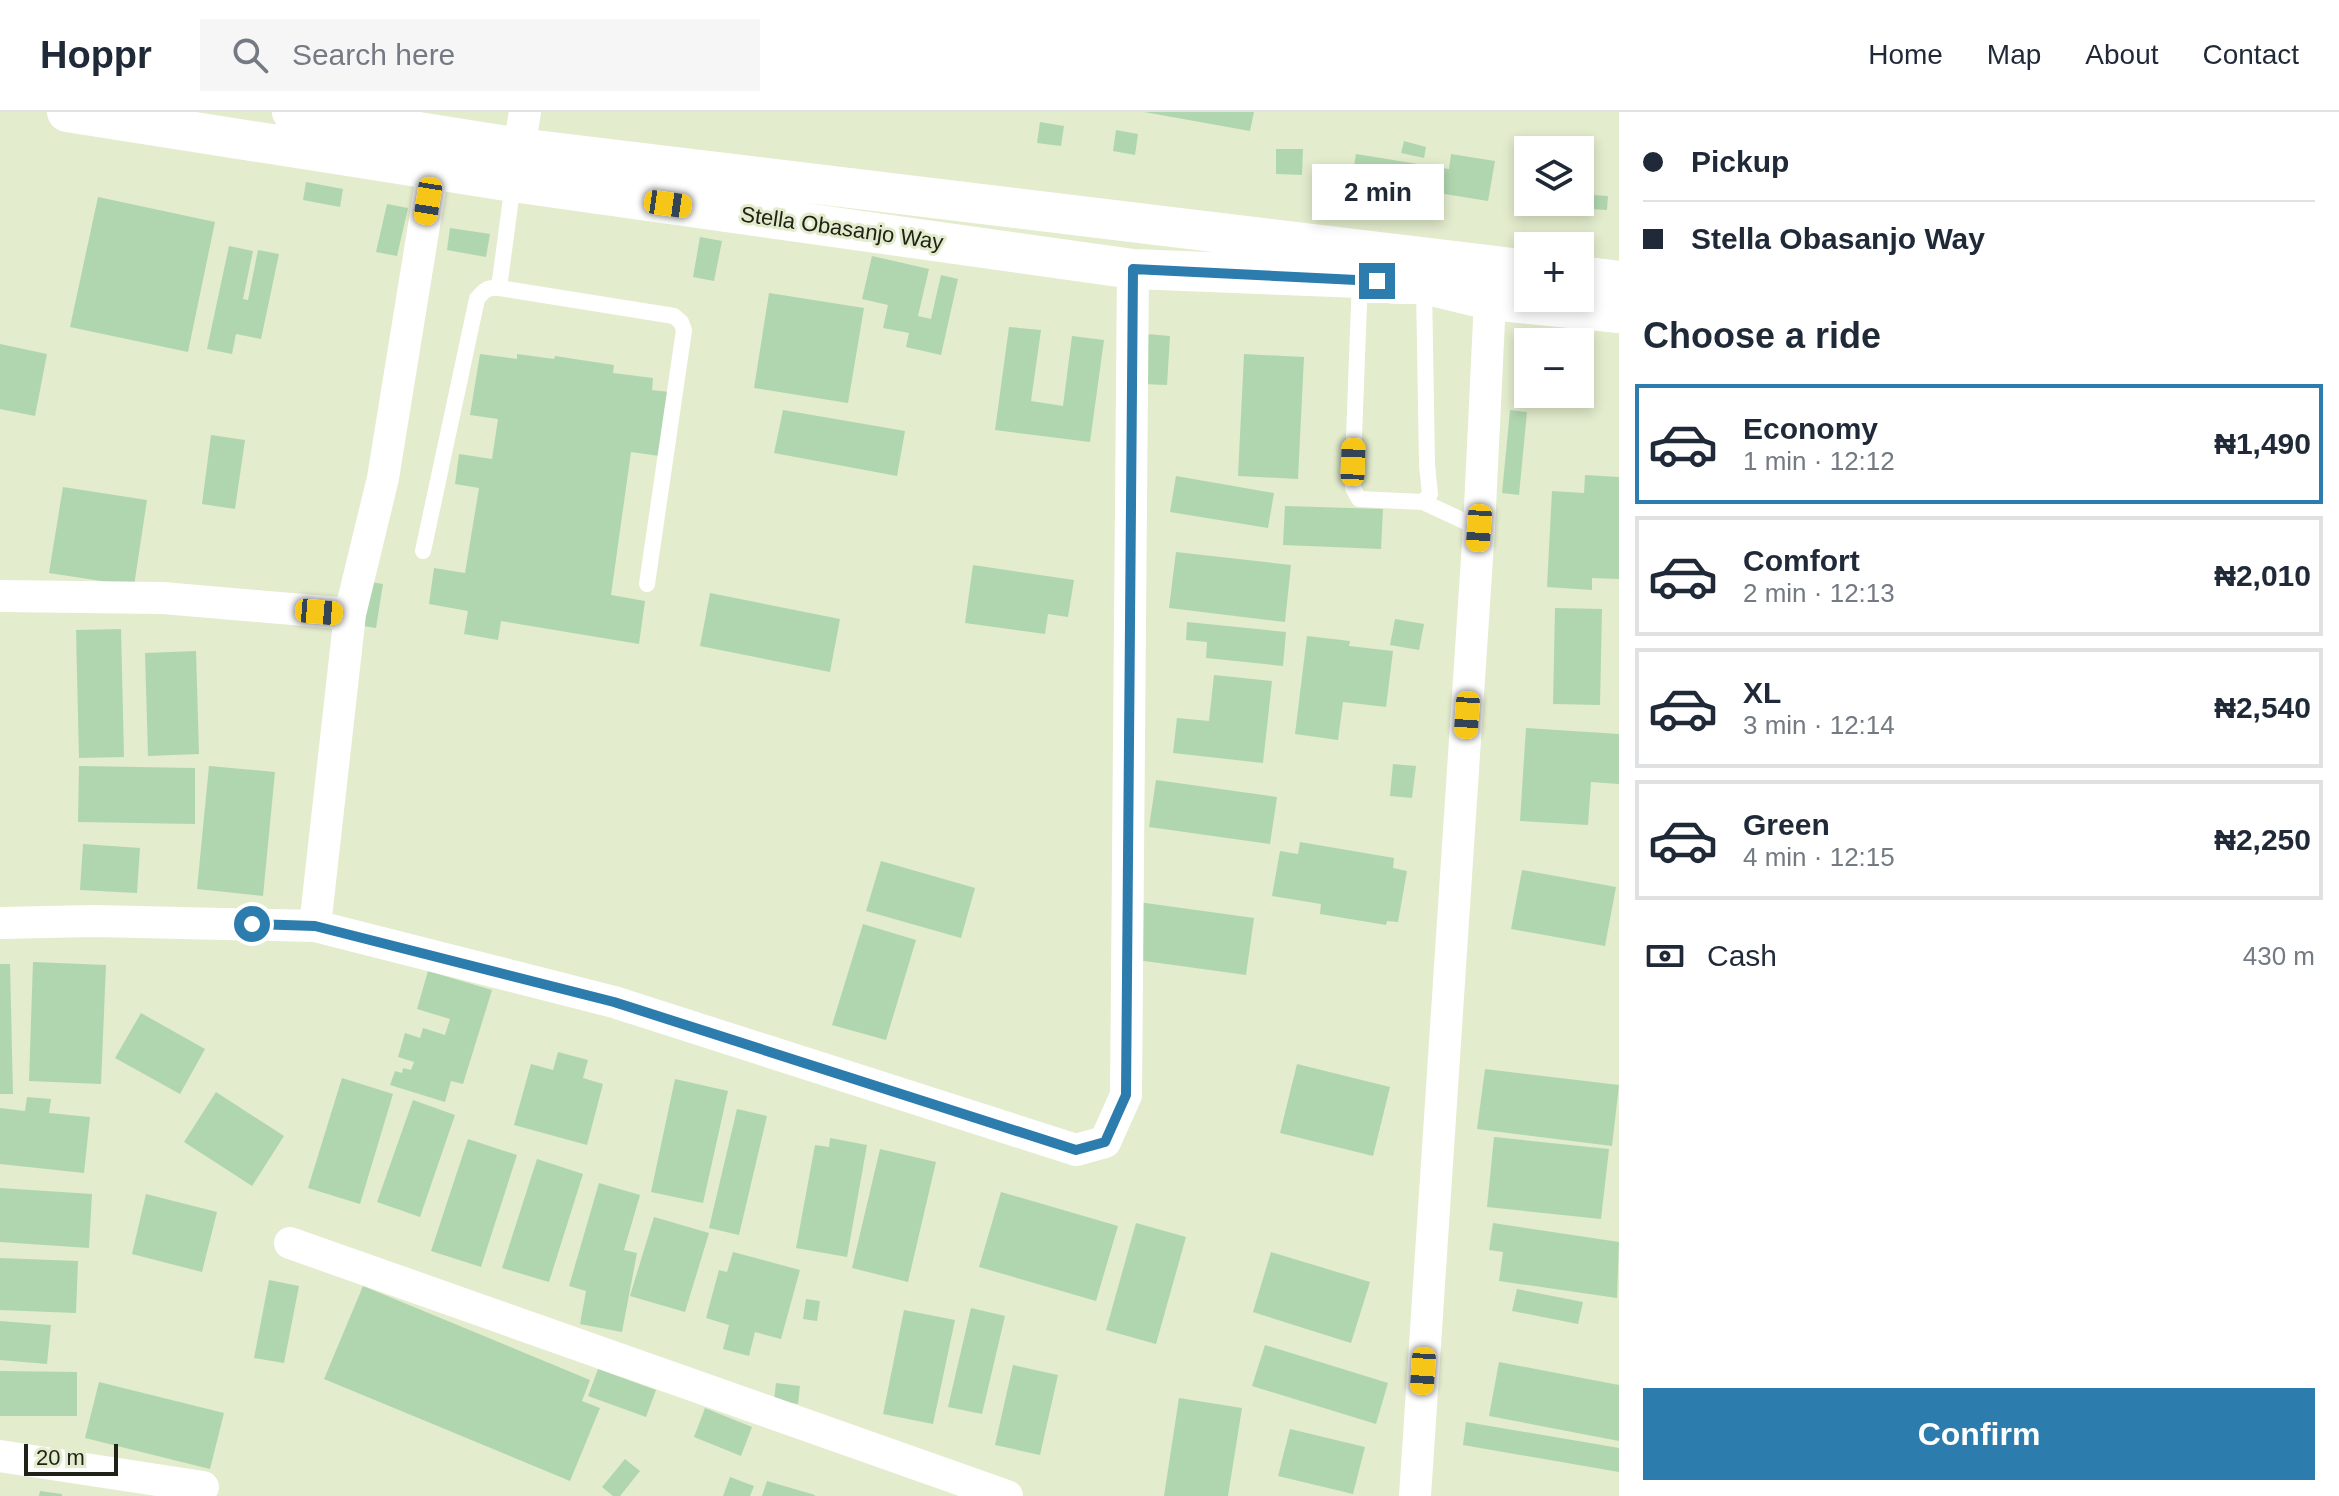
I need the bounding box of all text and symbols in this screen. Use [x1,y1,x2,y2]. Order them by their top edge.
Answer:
search box [200,19,760,91]
icon: search [228,33,272,77]
text: Hoppr [40,34,152,76]
text: Search here [292,38,455,71]
text: Home [1868,39,1943,70]
text: Map [1987,39,2041,70]
text: About [2085,39,2159,70]
text: Contact [2203,39,2299,70]
map controls [1514,136,1594,408]
button: layers [1514,136,1594,216]
text: Pickup [1691,145,1789,178]
callout: 2 min [1311,165,1443,221]
car [412,175,444,227]
text: 2 min [1344,177,1412,207]
car [643,189,693,219]
street label: Stella Obasanjo Way [739,201,945,255]
text: Stella Obasanjo Way [1691,222,1985,255]
button: + [1514,232,1594,312]
route end [1359,263,1395,299]
text: Choose a ride [1643,315,1881,356]
button: − [1514,328,1594,408]
icon: car [1647,408,1719,480]
text: Economy [1743,412,1878,445]
text: ₦1,490 [2214,427,2311,460]
car [1340,438,1366,486]
text: 1 min · 12:12 [1743,446,1895,476]
car [1465,503,1493,553]
icon: car [1647,540,1719,612]
text: Comfort [1743,544,1860,577]
text: ₦2,010 [2214,559,2311,592]
text: 2 min · 12:13 [1743,578,1895,608]
car [294,598,344,626]
icon: car [1647,672,1719,744]
text: XL [1743,676,1781,709]
car [1453,690,1481,740]
text: ₦2,540 [2214,691,2311,724]
text: 3 min · 12:14 [1743,710,1895,740]
icon: car [1647,804,1719,876]
text: Green [1743,808,1830,841]
text: ₦2,250 [2214,823,2311,856]
text: 4 min · 12:15 [1743,842,1895,872]
route start [234,906,270,942]
icon: cash [1643,934,1687,978]
text: Cash [1707,939,1777,972]
text: 430 m [2243,941,2315,971]
car [1409,1346,1437,1396]
button: Confirm [1643,1388,2315,1480]
scale bar [24,1440,118,1476]
text: 20 m [36,1445,85,1470]

